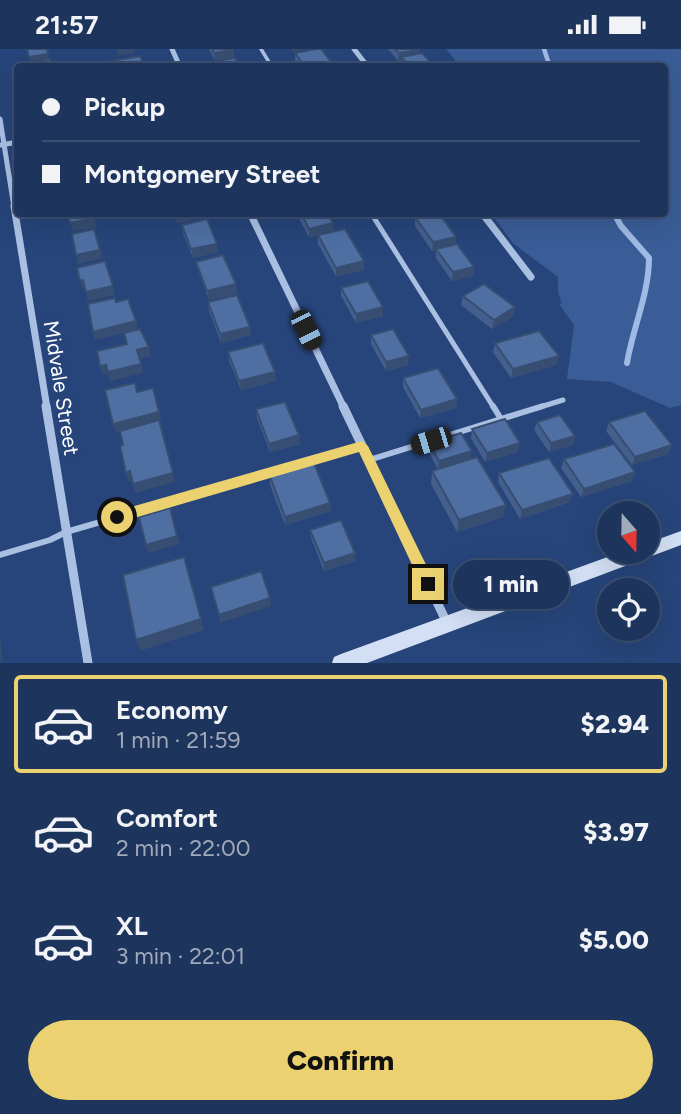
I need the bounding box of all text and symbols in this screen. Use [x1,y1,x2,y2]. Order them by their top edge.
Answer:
text: 21:57 [35,9,98,41]
text: Pickup [84,91,165,123]
text: Montgomery Street [84,158,321,190]
car [288,307,325,353]
street label: Midvale Street [38,319,85,457]
car [408,425,455,457]
route start [101,501,133,533]
north arrow [597,501,660,563]
map controls [597,501,660,641]
callout: 1 min [452,559,568,609]
route end [412,568,444,600]
text: 1 min [484,570,538,598]
button: locate [597,578,660,641]
icon: car [32,693,95,756]
text: Economy [116,694,228,726]
text: $2.94 [581,708,649,740]
text: 1 min · 21:59 [116,726,241,754]
icon: car [32,801,95,864]
text: Comfort [116,802,218,834]
text: $3.97 [583,816,649,848]
text: 2 min · 22:00 [116,834,251,862]
icon: car [32,909,95,972]
text: XL [116,910,148,942]
text: $5.00 [579,924,649,956]
text: 3 min · 22:01 [116,942,245,970]
button: Confirm [28,1020,653,1100]

